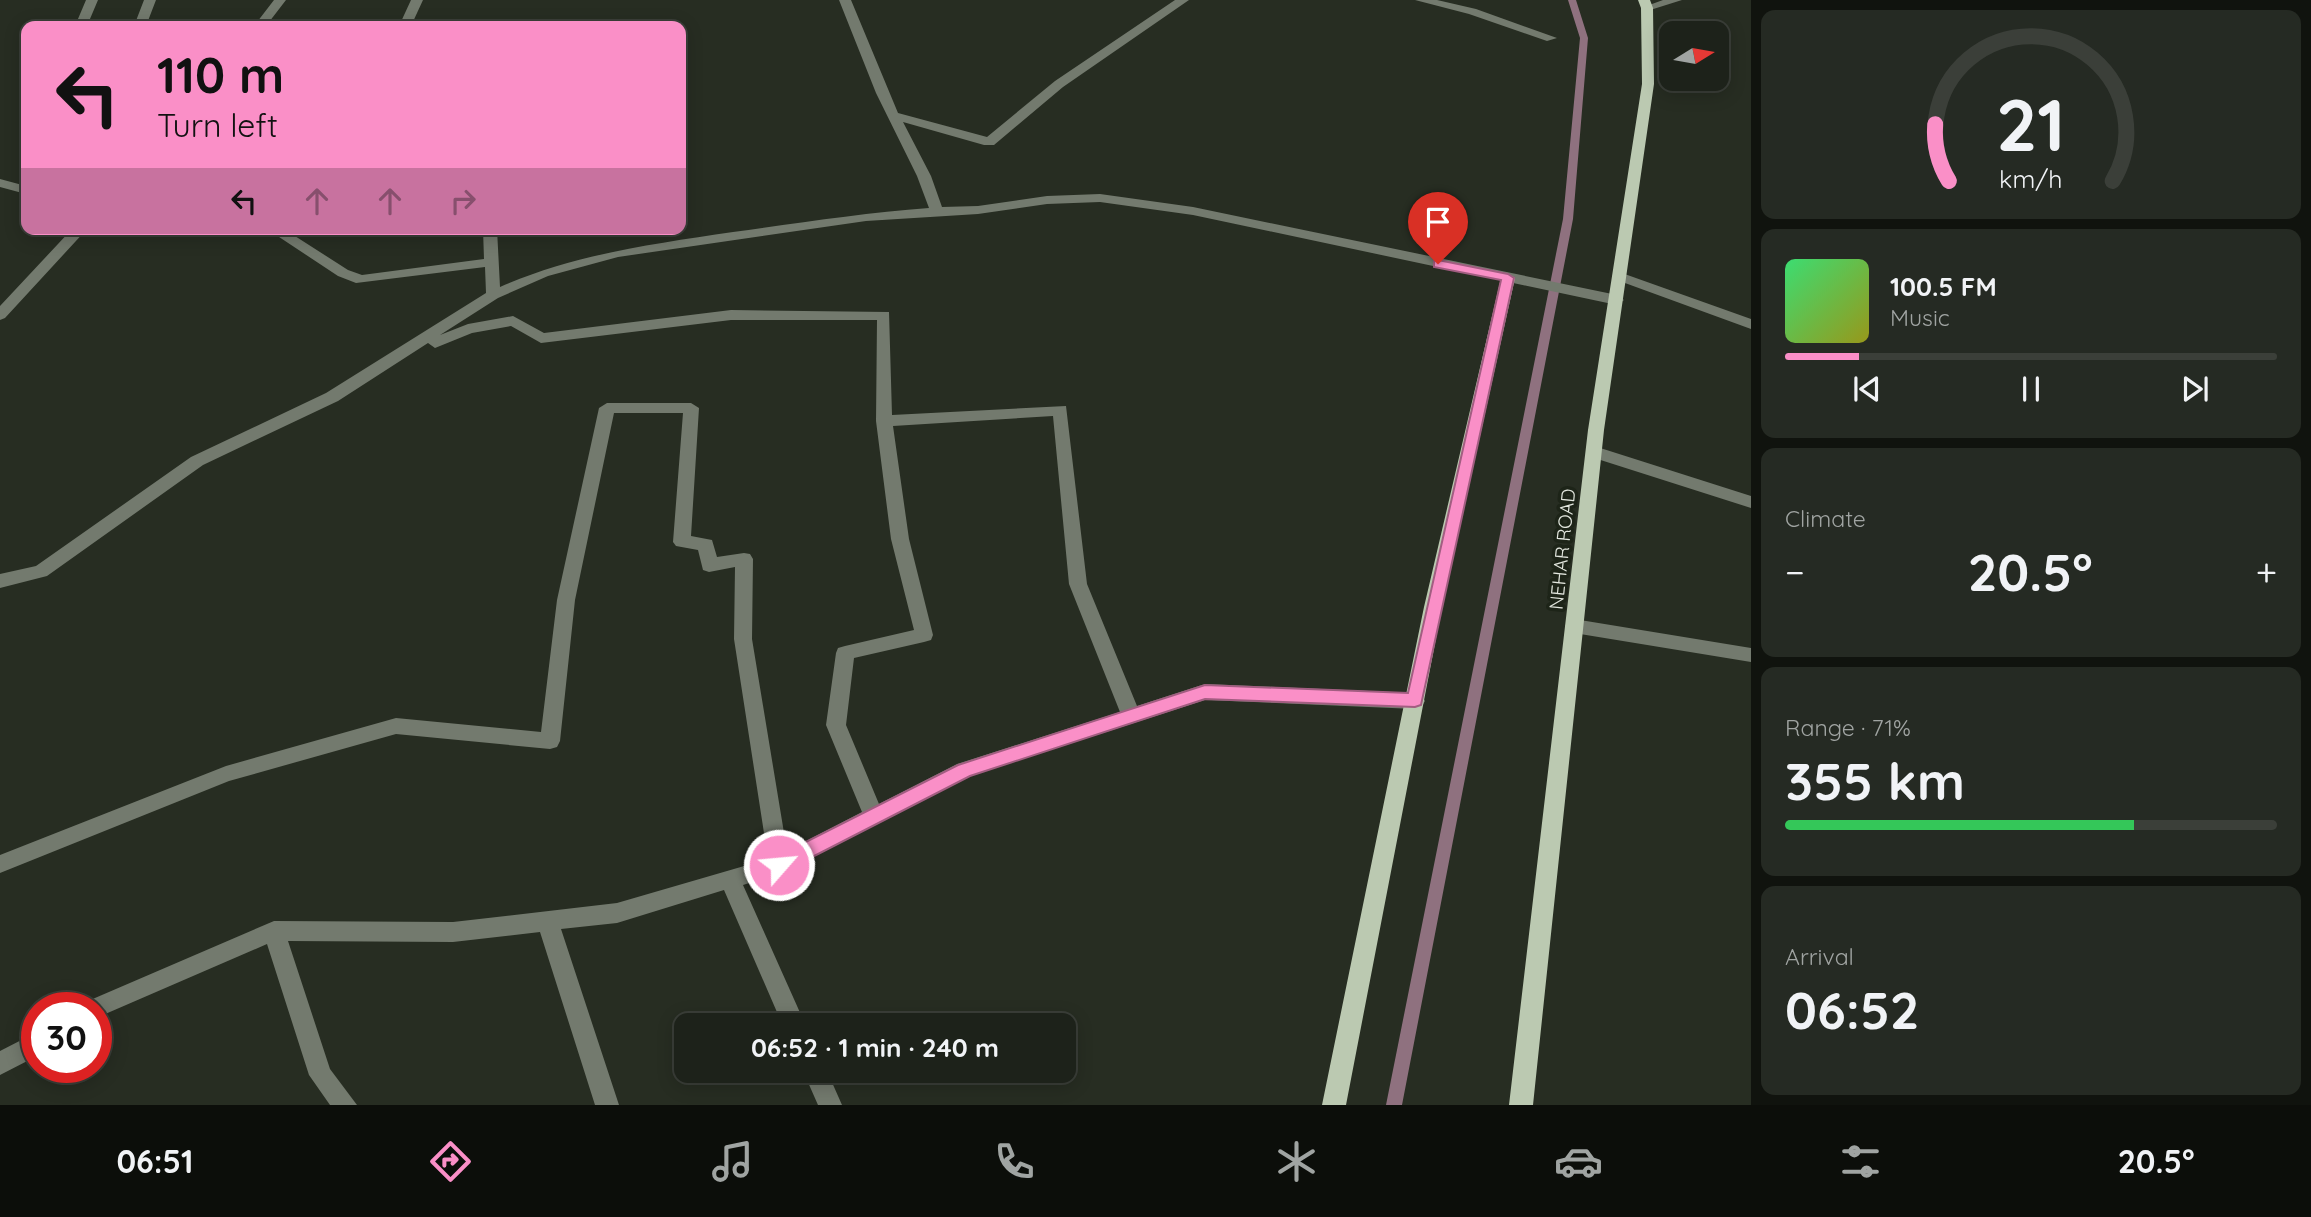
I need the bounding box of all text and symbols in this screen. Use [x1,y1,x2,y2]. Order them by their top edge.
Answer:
north arrow [1659,21,1729,91]
map controls [1659,21,1729,91]
text: 110 m [157,44,284,105]
icon: left [42,49,133,140]
text: 21 [1996,78,2066,169]
text: Turn left [157,105,278,145]
text: km/h [1999,162,2063,193]
icon: left [225,182,263,220]
icon: ahead [298,182,336,220]
icon: ahead [371,182,409,220]
icon: right [444,182,482,220]
pin [1408,192,1468,264]
icon: arrive [1419,203,1457,241]
text: 100.5 FM [1890,270,1997,303]
text: Music [1890,303,1950,332]
icon: previous [1848,370,1886,408]
icon: pause [2012,370,2050,408]
icon: next [2176,370,2214,408]
street label: NEHAR ROAD [1544,487,1580,611]
text: Climate [1785,504,1866,533]
text: 20.5° [1968,539,2093,604]
text: − [1785,548,1805,596]
text: + [2256,548,2277,596]
text: Range · 71% [1785,713,1911,742]
text: 355 km [1785,748,1965,813]
position arrow [742,828,816,902]
text: Arrival [1785,942,1854,971]
text: 06:52 [1785,977,1919,1042]
speed limit sign: 30 [21,992,112,1083]
text: 06:52 · 1 min · 240 m [751,1031,999,1064]
icon: directions [426,1137,475,1186]
icon: music [708,1137,757,1186]
icon: phone [990,1137,1039,1186]
icon: climate [1272,1137,1321,1186]
icon: car [1554,1137,1603,1186]
icon: filters [1836,1137,1885,1186]
text: 06:51 [116,1141,193,1181]
text: 20.5° [2118,1141,2194,1181]

